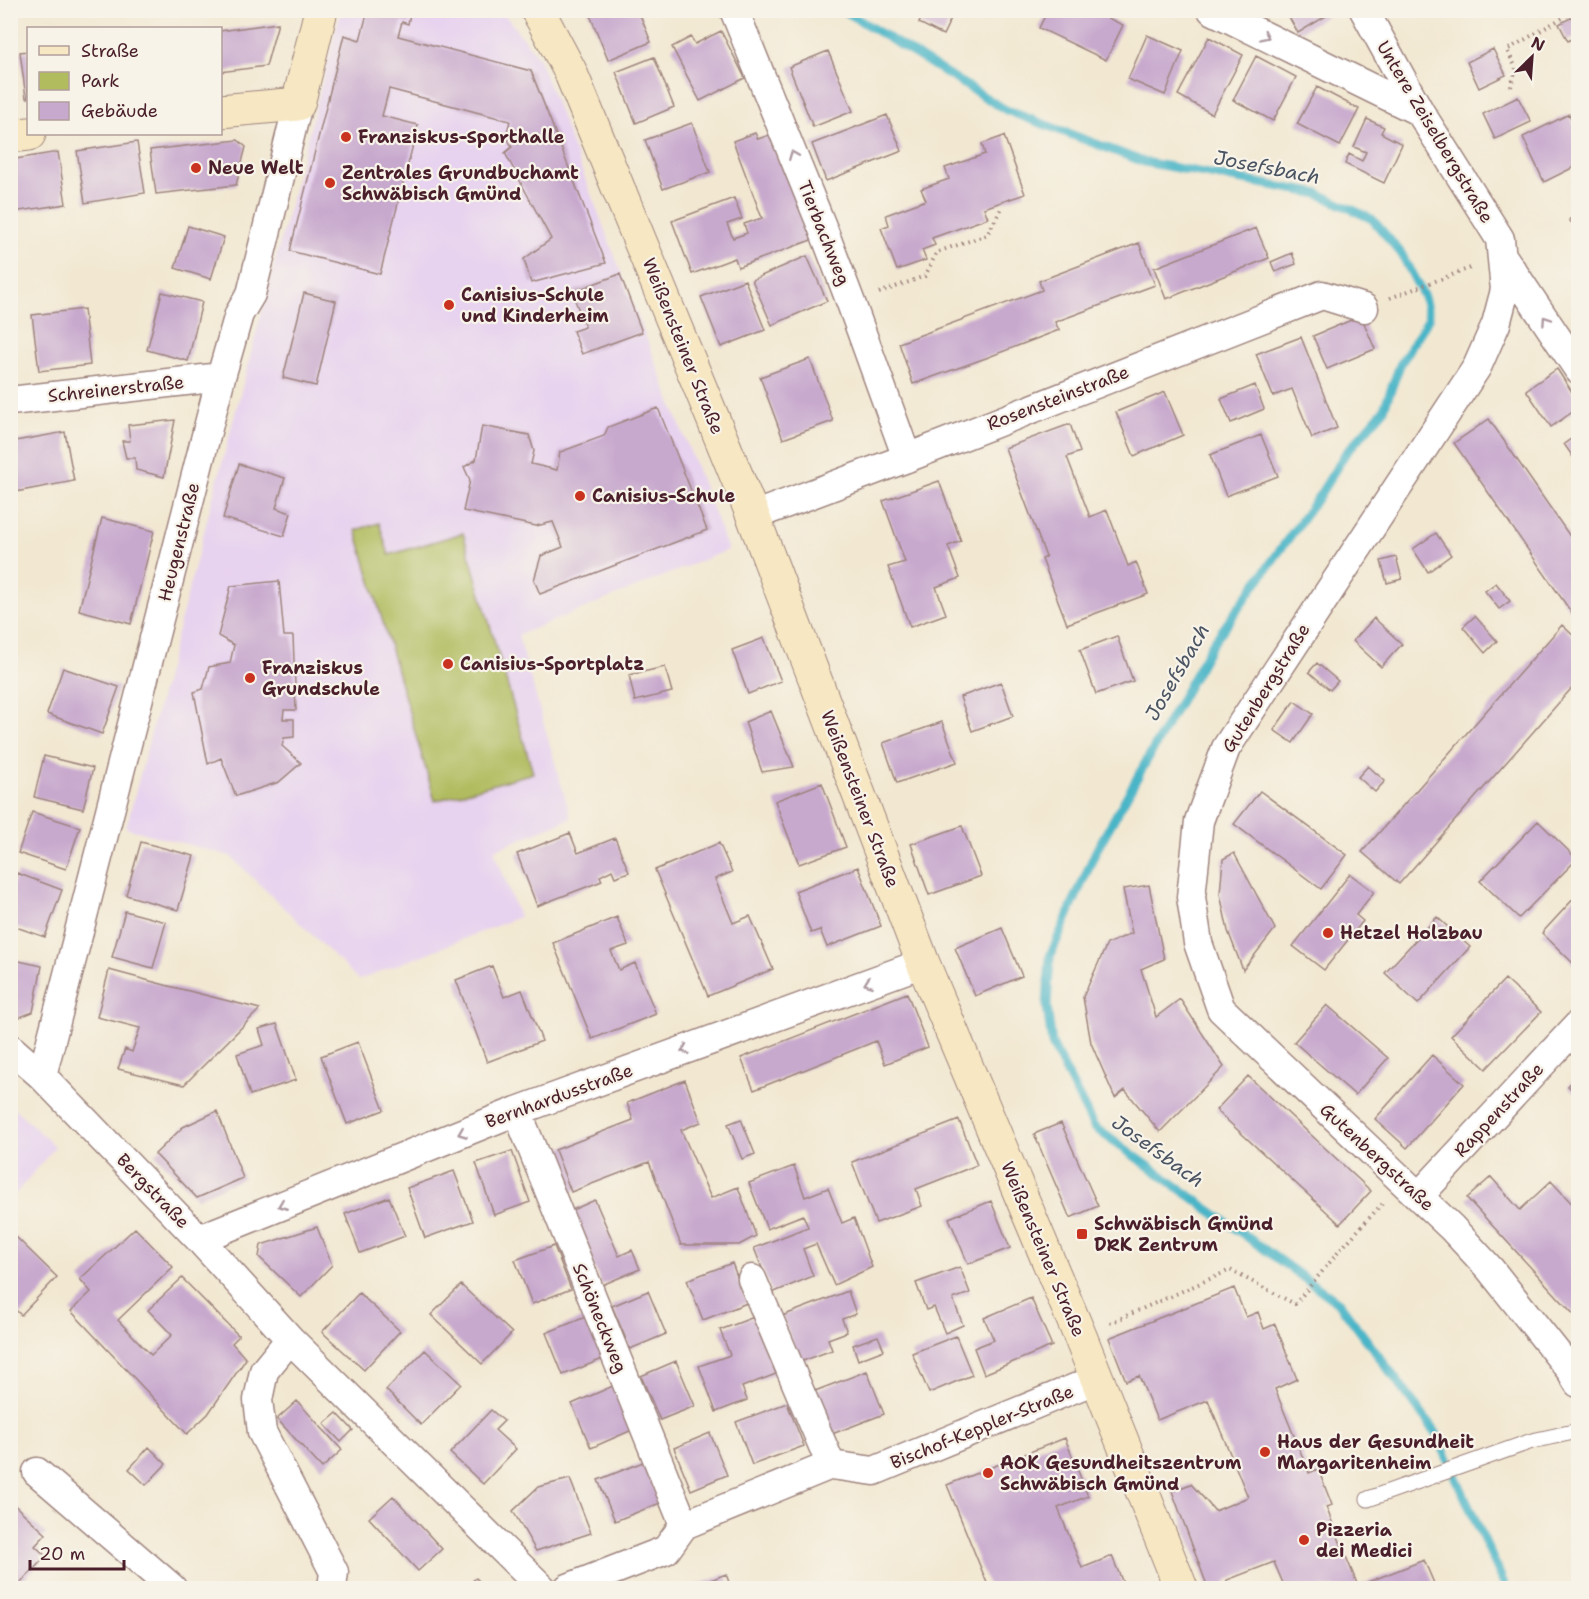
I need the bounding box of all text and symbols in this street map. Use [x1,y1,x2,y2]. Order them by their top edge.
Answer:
legend [27,27,222,135]
north arrow [1502,27,1562,87]
one-way arrow [1258,29,1269,41]
text: N [1528,32,1548,56]
street label: Untere Zeiselbergstraße [1371,36,1499,228]
text: Straße [81,39,139,63]
text: Park [81,69,120,93]
text: Gebäude [81,99,158,123]
place label: Franziskus-Sporthalle [358,125,565,149]
marker: Franziskus-Sporthalle [339,130,353,144]
water label: Josefsbach [1212,144,1322,190]
one-way arrow [788,151,800,162]
place label: Neue Welt [208,156,304,180]
marker: Neue Welt [189,161,203,175]
place label: Zentrales Grundbuchamt Schwäbisch Gmünd [342,161,579,206]
marker: Zentrales Grundbuchamt Schwäbisch Gmünd [323,176,337,190]
street label: Tierbachweg [792,177,856,289]
street label: Weißensteiner Straße [637,254,729,438]
place label: Canisius-Schule und Kinderheim [461,283,609,328]
marker: Canisius-Schule und Kinderheim [442,298,456,312]
one-way arrow [1542,316,1553,327]
street label: Rosensteinstraße [983,360,1133,436]
street label: Schreinerstraße [47,370,185,408]
street label: Heugenstraße [153,480,205,604]
place label: Canisius-Schule [592,484,736,508]
marker: Canisius-Schule [573,489,587,503]
water label: Josefsbach [1139,619,1215,725]
street label: Gutenbergstraße [1217,619,1315,757]
place label: Canisius-Sportplatz [460,652,644,676]
place label: Franziskus Grundschule [262,656,380,701]
marker: Canisius-Sportplatz [441,657,455,671]
marker: Franziskus Grundschule [243,671,257,685]
street label: Weißensteiner Straße [815,707,905,891]
place label: Hetzel Holzbau [1340,921,1483,945]
marker: Hetzel Holzbau [1321,926,1335,940]
one-way arrow [863,976,874,988]
one-way arrow [680,1043,691,1055]
street label: Bernhardusstraße [482,1058,636,1134]
street label: Rappenstraße [1449,1058,1549,1162]
street label: Gutenbergstraße [1315,1098,1439,1216]
water label: Josefsbach [1107,1109,1209,1193]
one-way arrow [458,1126,469,1138]
street label: Bergstraße [111,1148,195,1234]
street label: Weißensteiner Straße [995,1158,1091,1340]
one-way arrow [277,1198,288,1210]
place label: Schwäbisch Gmünd DRK Zentrum [1094,1212,1273,1257]
marker: Schwäbisch Gmünd DRK Zentrum [1075,1227,1089,1241]
street label: Schöneckweg [567,1259,633,1377]
street label: Bischof-Keppler-Straße [887,1379,1077,1475]
place label: Haus der Gesundheit Margaritenheim [1277,1430,1474,1475]
marker: Haus der Gesundheit Margaritenheim [1258,1445,1272,1459]
place label: AOK Gesundheitszentrum Schwäbisch Gmünd [1000,1451,1242,1496]
marker: AOK Gesundheitszentrum Schwäbisch Gmünd [981,1466,995,1480]
place label: Pizzeria dei Medici [1316,1518,1412,1563]
scale bar [30,1533,124,1571]
marker: Pizzeria dei Medici [1297,1533,1311,1547]
text: 20 m [39,1542,85,1566]

